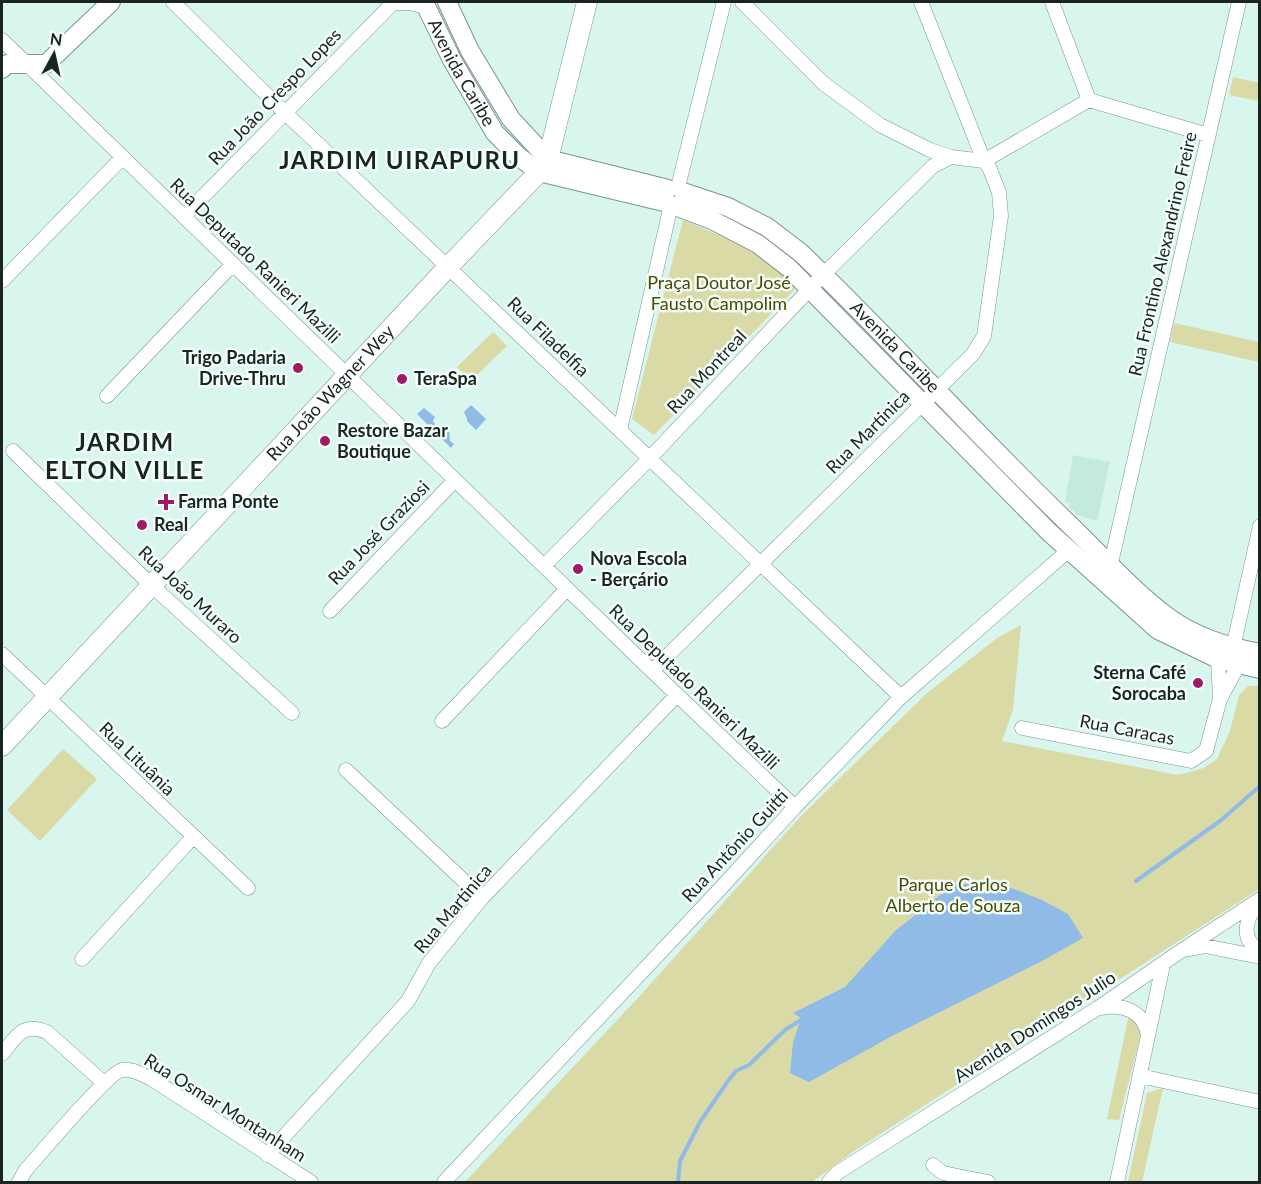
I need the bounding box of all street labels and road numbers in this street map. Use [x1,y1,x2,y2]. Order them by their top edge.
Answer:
street label: Avenida Caribe [424,15,501,130]
street label: Rua João Crespo Lopes [203,23,345,169]
street label: Rua Frontino Alexandrino Freire [1123,129,1201,378]
street label: Rua Deputado Ranieri Mazilli [166,173,345,347]
street label: Rua Filadelfia [503,292,594,381]
street label: Avenida Caribe [846,296,945,397]
street label: Rua João Wagner Wey [261,320,399,465]
street label: Rua Montreal [662,325,751,418]
street label: Rua Martinica [821,385,914,478]
street label: Rua José Graziosi [323,476,434,589]
street label: Rua João Muraro [134,541,247,648]
street label: Rua Deputado Ranieri Mazilli [605,599,784,773]
street label: Rua Caracas [1078,709,1177,749]
street label: Rua Lituânia [95,717,180,800]
street label: Rua Antônio Guitti [676,784,792,906]
street label: Rua Martinica [409,859,496,957]
street label: Avenida Domingos Julio [949,966,1119,1087]
street label: Rua Osmar Montanham [140,1048,311,1166]

